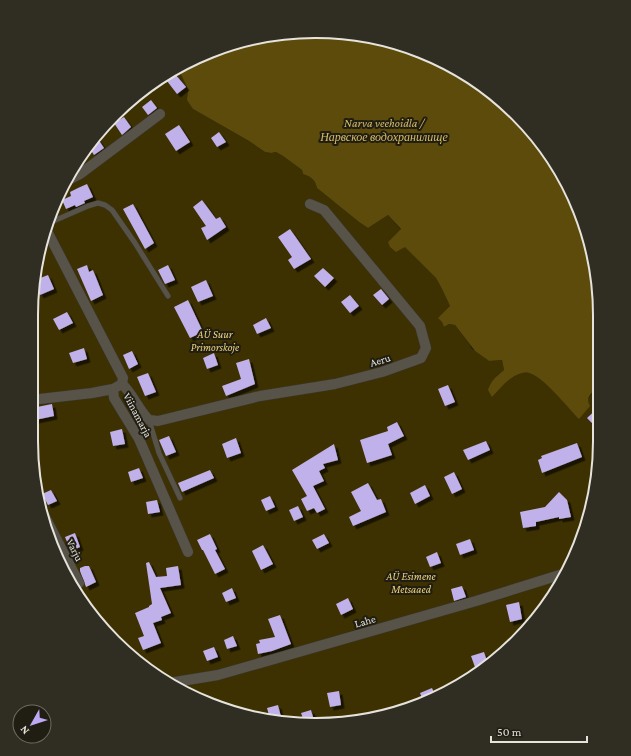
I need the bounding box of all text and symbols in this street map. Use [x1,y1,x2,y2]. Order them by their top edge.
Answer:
water label: Narva veehoidla / Нарвское водохранилище [319,116,449,144]
park label: AÜ Suur Primorskoje [191,328,240,354]
street label: Aeru [368,351,392,369]
street label: Viinamarja [120,391,155,440]
street label: Varju [63,537,86,564]
park label: AÜ Esimene Metsaaed [385,570,437,595]
street label: Lahe [353,612,377,630]
north arrow [12,704,52,744]
scale bar [491,718,587,744]
text: N [17,723,31,737]
text: 50 m [497,725,522,739]

